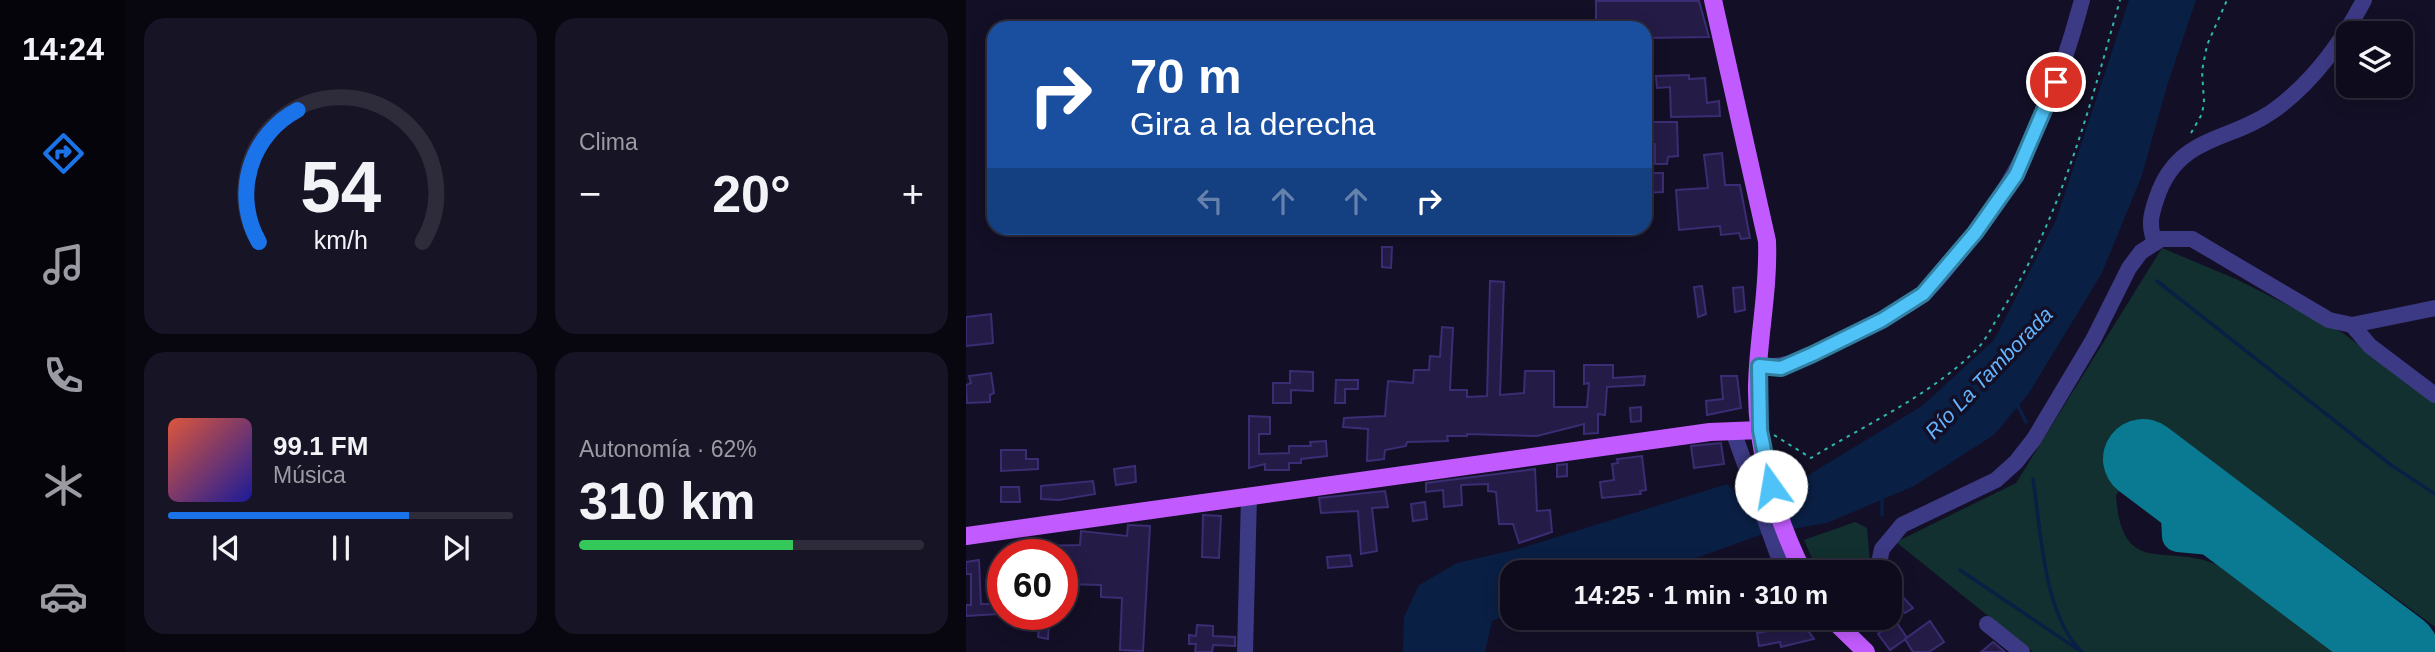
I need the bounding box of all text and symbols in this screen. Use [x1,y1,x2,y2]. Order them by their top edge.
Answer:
map controls [2336,21,2413,98]
button: layers [2336,21,2413,98]
text: 14:24 [22,31,104,67]
icon: right [1015,49,1106,140]
text: 70 m [1130,49,1242,103]
pin [2026,52,2086,112]
icon: arrive [2037,63,2075,101]
text: Gira a la derecha [1130,106,1375,142]
icon: directions [39,129,88,178]
text: Clima [579,129,638,155]
text: 54 [300,146,381,227]
text: 20° [712,165,791,223]
text: − [579,173,601,215]
text: + [902,173,924,215]
icon: left [1191,182,1229,220]
icon: ahead [1264,182,1302,220]
icon: ahead [1337,182,1375,220]
icon: right [1410,182,1448,220]
text: km/h [313,226,368,254]
icon: music [39,240,88,289]
water label: Río La Tamborada [1920,302,2057,443]
icon: phone [39,351,88,400]
text: 99.1 FM [273,431,368,461]
text: Autonomía · 62% [579,436,757,462]
position arrow [1734,449,1808,523]
icon: climate [39,461,88,510]
text: Música [273,462,346,488]
text: 310 km [579,472,755,530]
icon: previous [207,529,245,567]
icon: pause [322,529,360,567]
icon: next [437,529,475,567]
speed limit sign: 60 [987,539,1078,630]
icon: car [39,572,88,621]
text: 14:25 · 1 min · 310 m [1574,580,1828,610]

